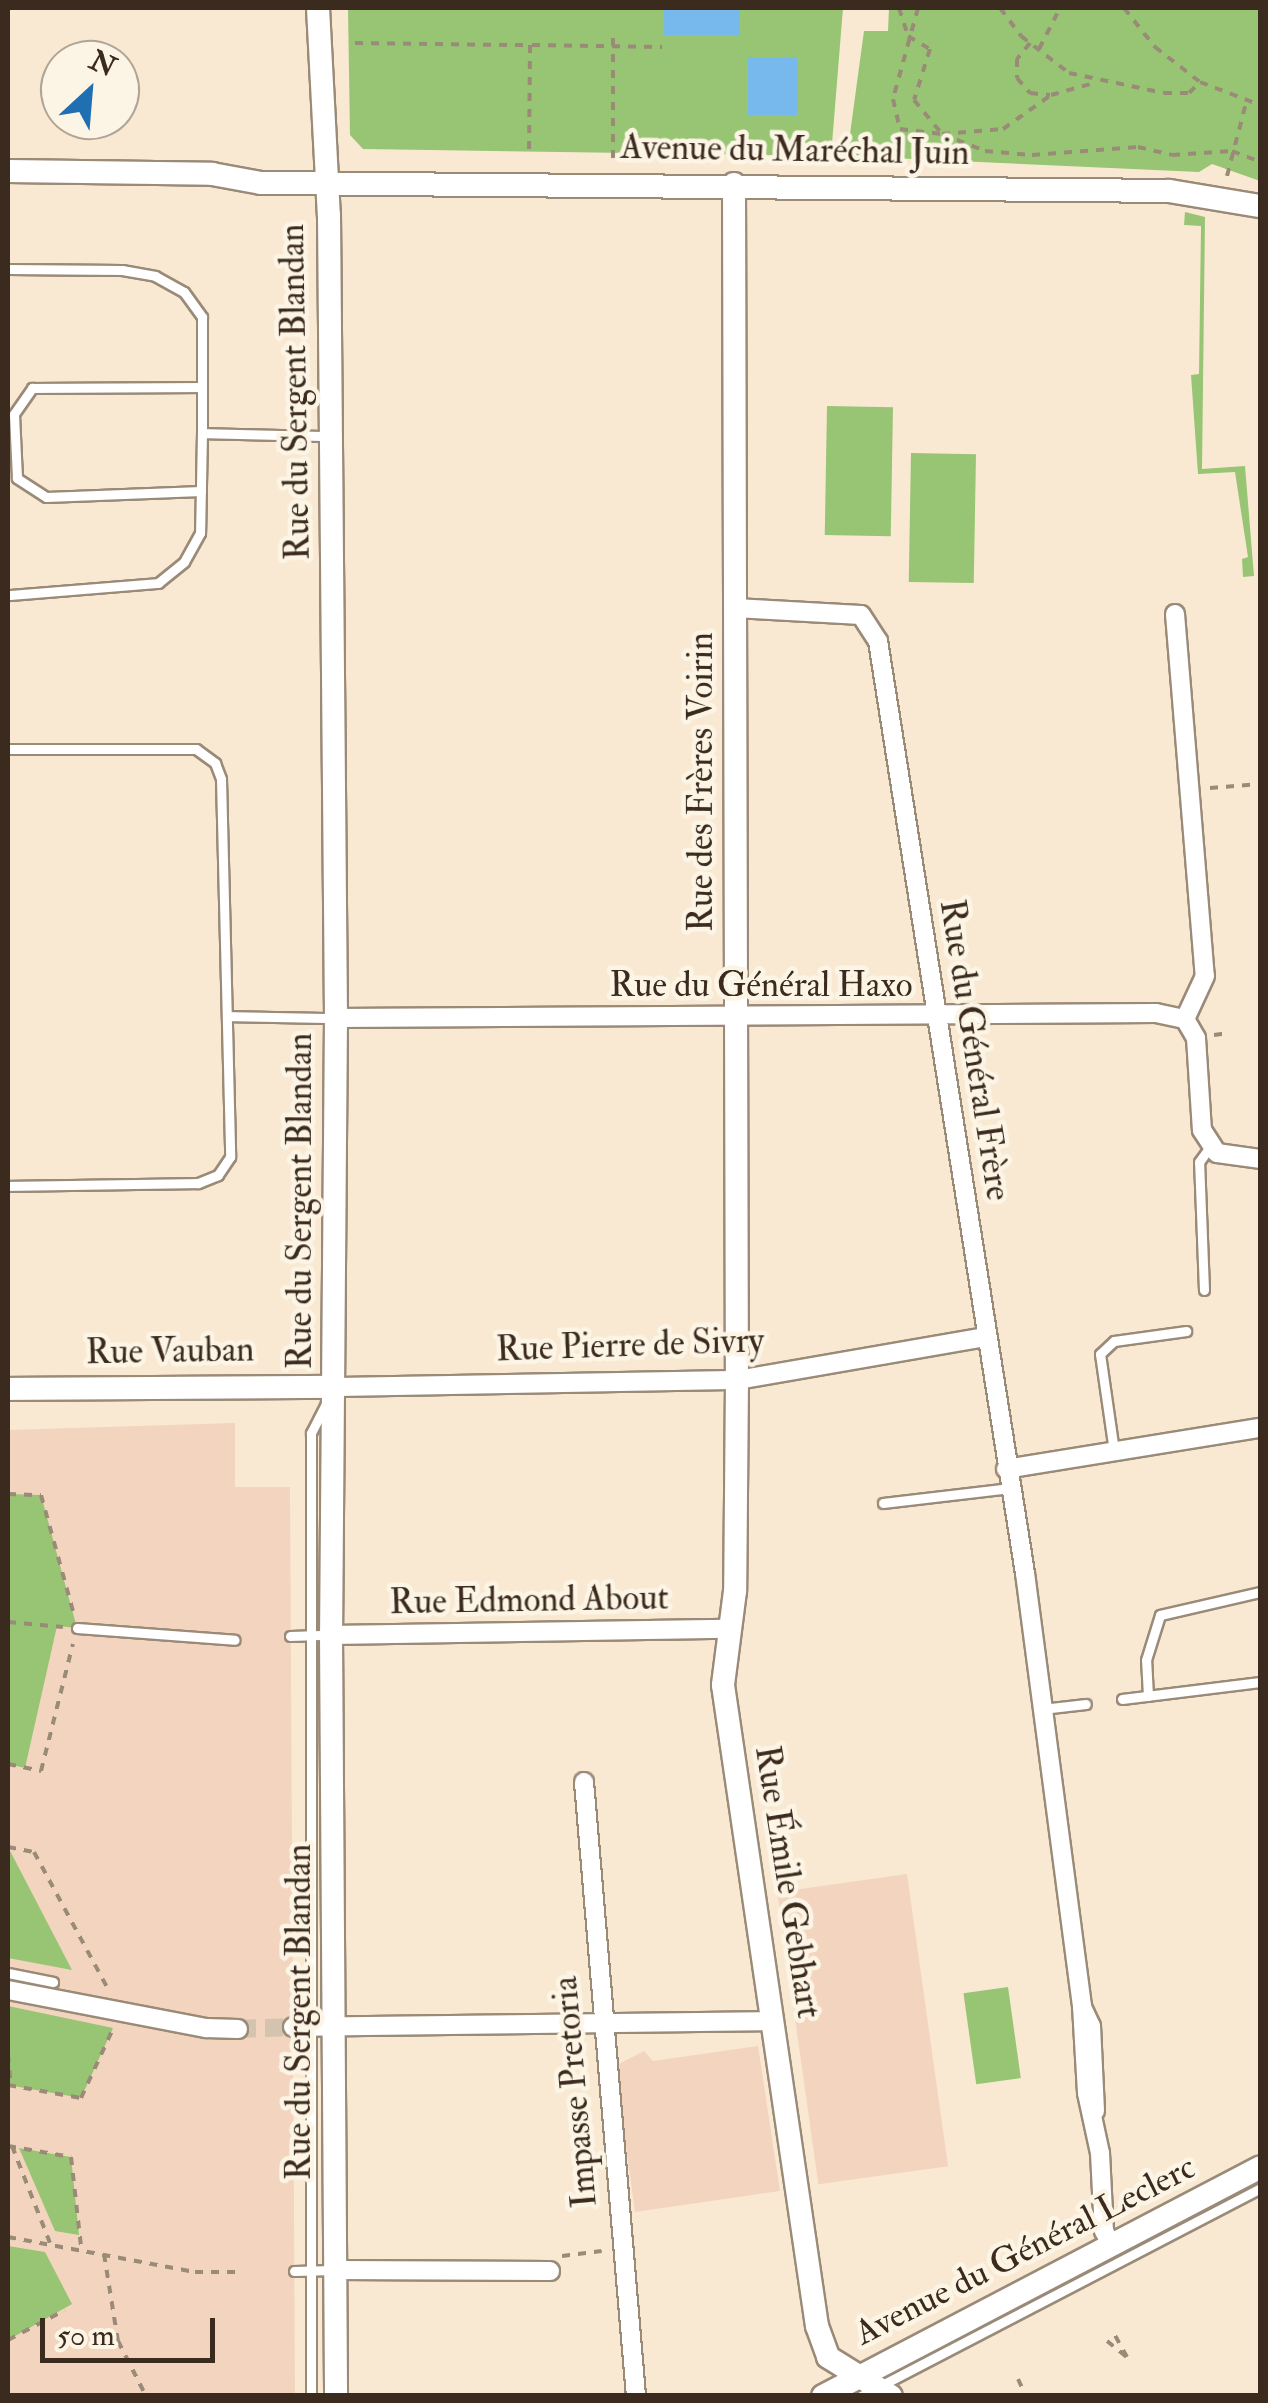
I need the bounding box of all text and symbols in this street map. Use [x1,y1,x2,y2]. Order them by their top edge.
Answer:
north arrow [40,40,140,140]
text: N [84,43,121,86]
street label: Avenue du Maréchal Juin [620,126,970,174]
street label: Rue du Sergent Blandan [271,223,319,561]
street label: Rue des Frères Voirin [680,632,722,932]
street label: Rue du Général Frère [930,896,1020,1204]
street label: Rue du Général Haxo [609,964,913,1006]
street label: Rue du Sergent Blandan [279,1033,321,1369]
street label: Rue Pierre de Sivry [495,1319,765,1371]
street label: Rue Vauban [85,1329,255,1373]
street label: Rue Edmond About [389,1577,669,1623]
street label: Rue Émile Gebhart [746,1743,830,2021]
street label: Rue du Sergent Blandan [278,1844,320,2180]
street label: Impasse Pretoria [544,1975,606,2209]
street label: Avenue du Général Leclerc [848,2146,1202,2354]
scale bar [45,2298,220,2360]
text: 50 m [57,2317,115,2354]

